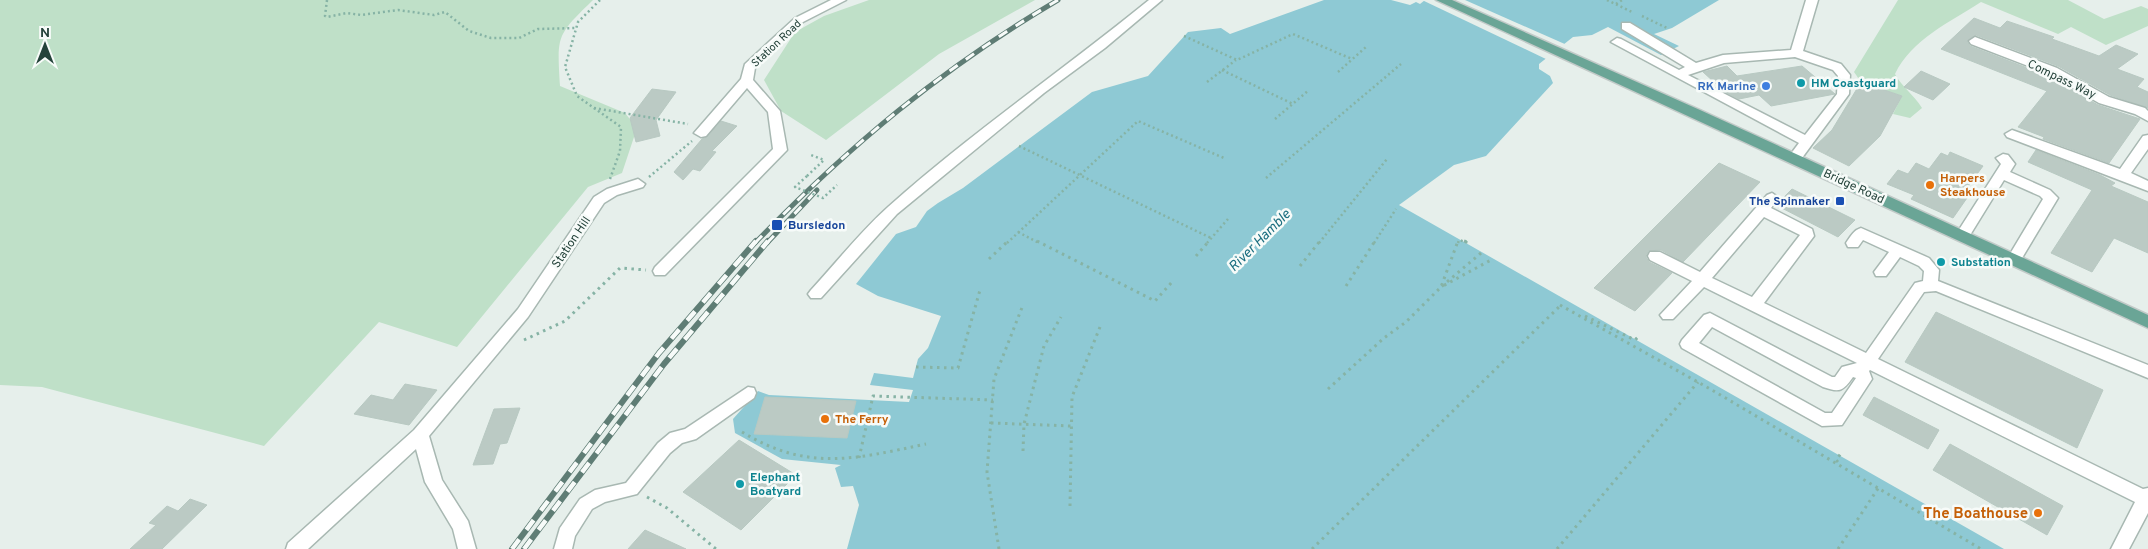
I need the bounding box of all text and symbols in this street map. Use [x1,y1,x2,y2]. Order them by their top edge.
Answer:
street label: Station Road [749,17,805,70]
north arrow [20,20,70,70]
text: N [40,25,50,42]
street label: Compass Way [2025,56,2098,103]
place label: HM Coastguard [1811,76,1896,92]
marker: HM Coastguard [1795,77,1807,89]
place label: RK Marine [1698,79,1756,95]
marker: RK Marine [1760,80,1772,92]
street label: Bridge Road [1820,166,1887,208]
place label: Harpers Steakhouse [1940,171,2006,201]
marker: Harpers Steakhouse [1924,179,1936,191]
place label: The Spinnaker [1749,194,1830,210]
marker: The Spinnaker [1834,195,1846,207]
water label: River Hamble [1225,206,1295,276]
street label: Station Hill [549,214,595,271]
marker: Bursledon [770,218,784,232]
place label: Bursledon [788,218,845,234]
place label: Substation [1951,255,2011,271]
marker: Substation [1935,256,1947,268]
place label: The Ferry [835,412,889,428]
marker: The Ferry [819,413,831,425]
place label: Elephant Boatyard [750,470,801,500]
marker: Elephant Boatyard [734,478,746,490]
place label: The Boathouse [1923,505,2028,524]
marker: The Boathouse [2032,507,2044,519]

